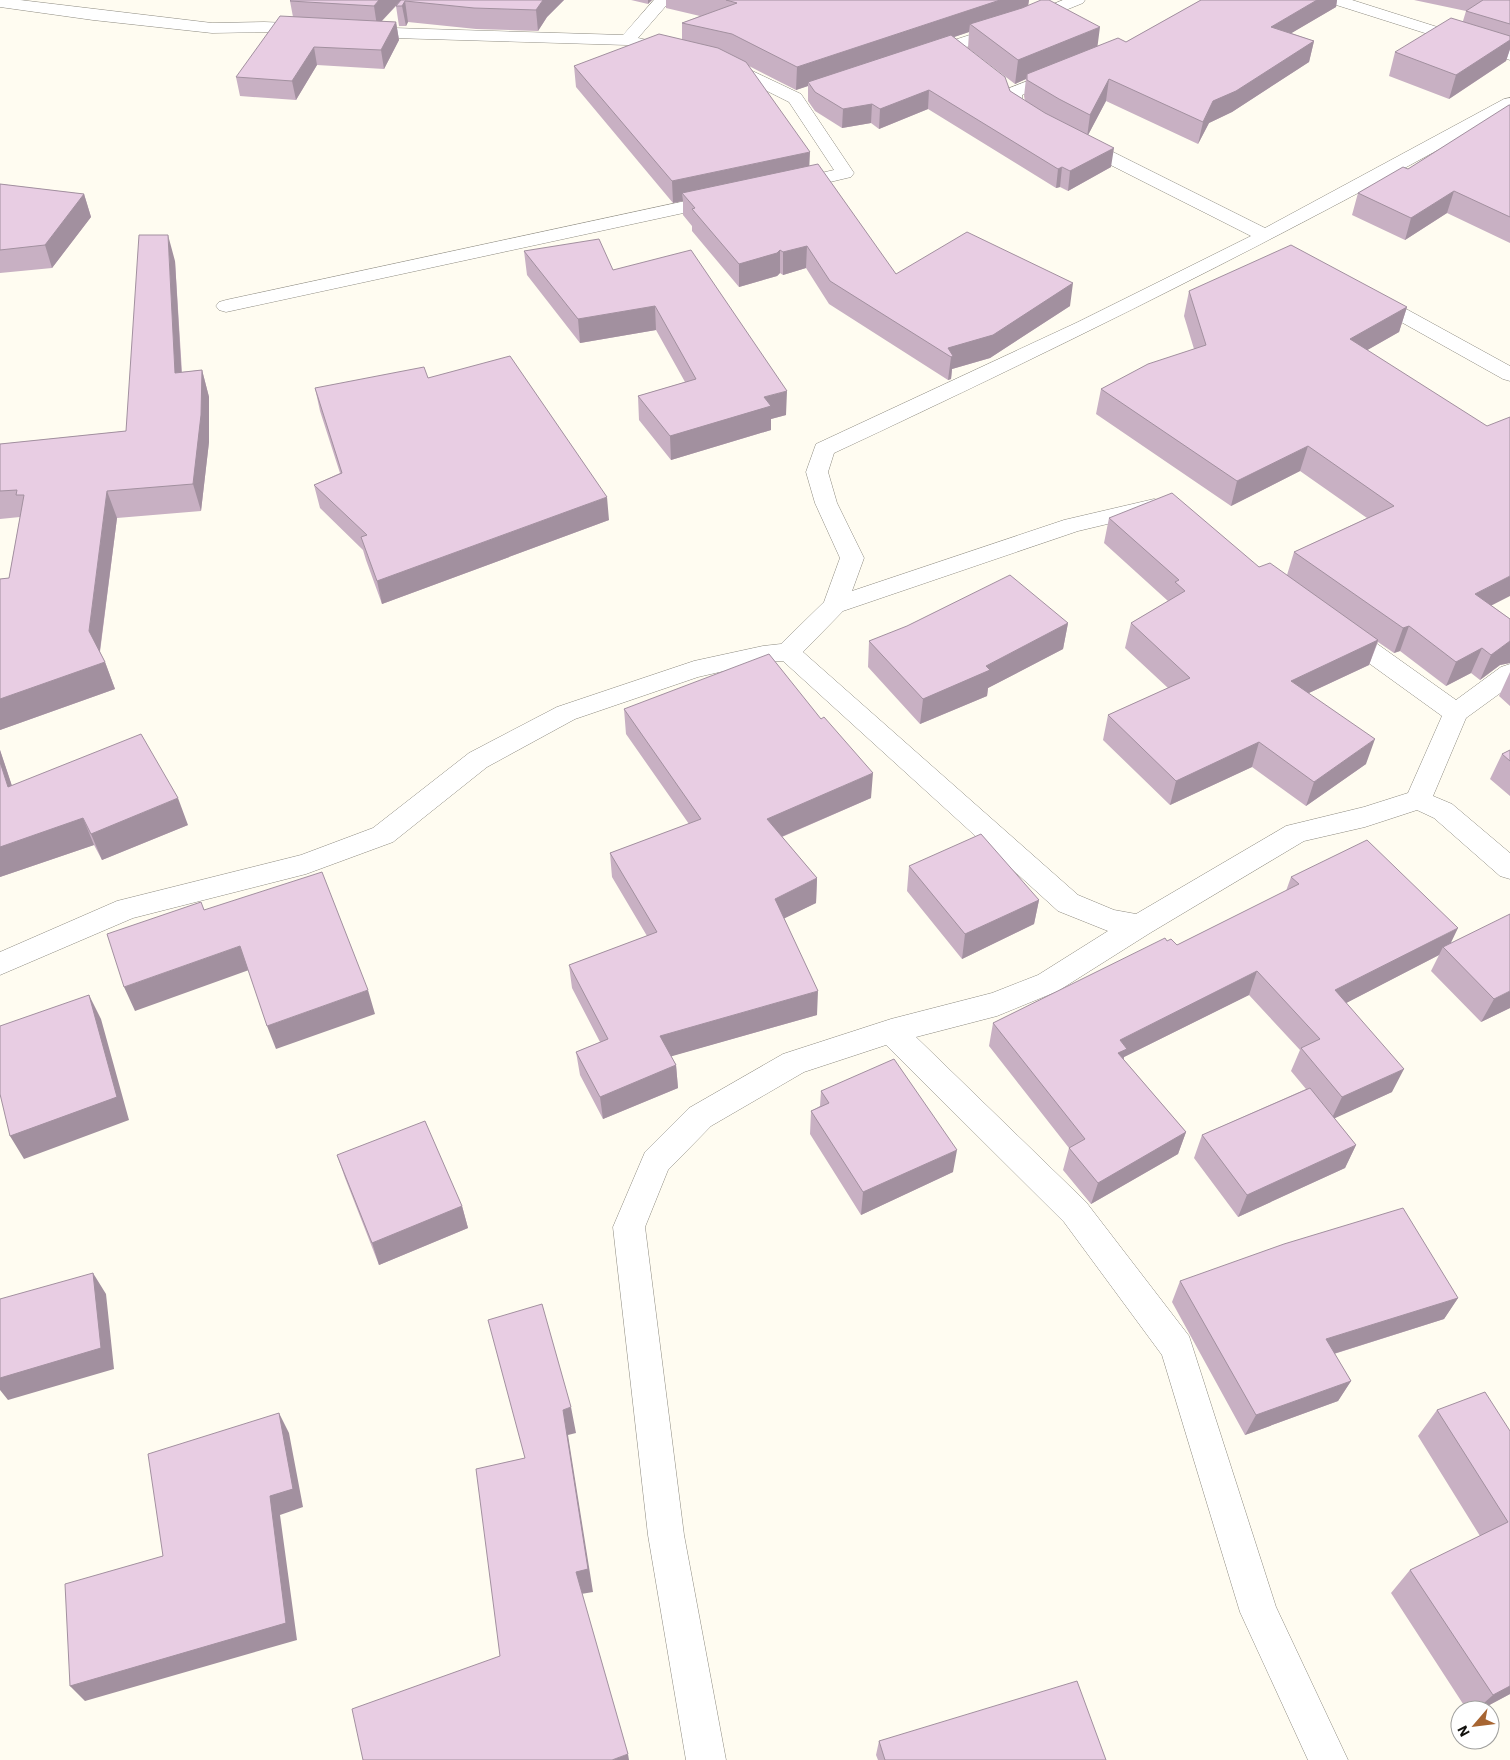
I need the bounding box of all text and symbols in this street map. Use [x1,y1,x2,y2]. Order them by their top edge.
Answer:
north arrow [1450,1700,1500,1750]
text: N [1453,1722,1474,1740]

